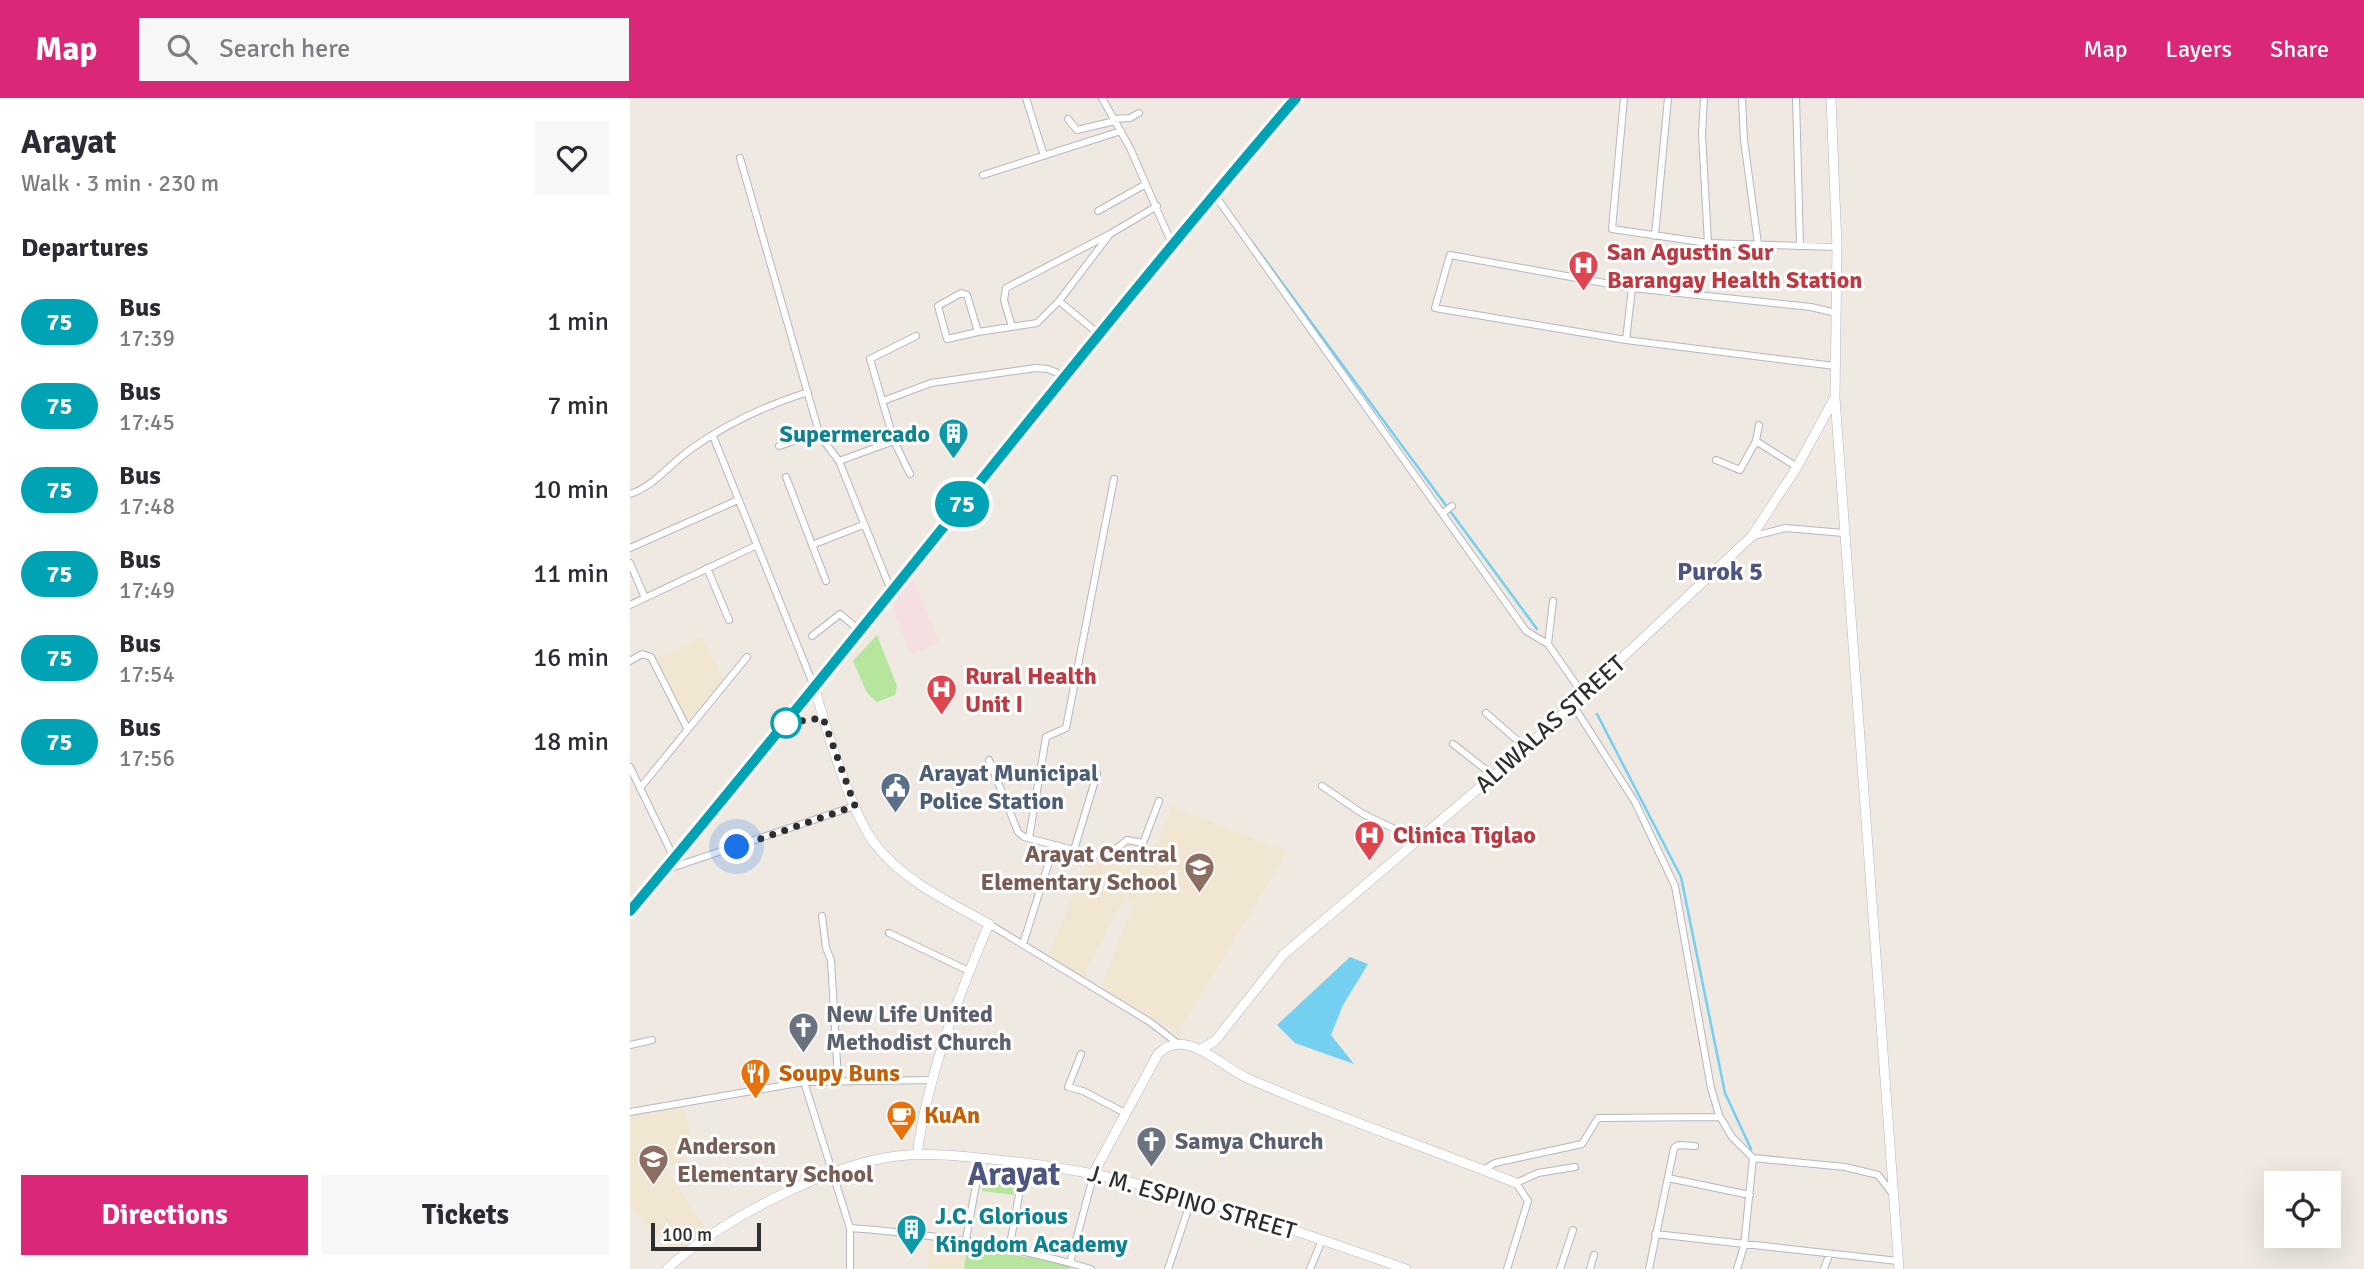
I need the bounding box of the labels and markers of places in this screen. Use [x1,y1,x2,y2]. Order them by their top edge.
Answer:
place label: San Agustin Sur Barangay Health Station [1607,237,1862,295]
hospital icon: San Agustin Sur Barangay Health Station [1567,249,1601,293]
building icon: Supermercado [936,417,970,461]
place label: Supermercado [780,419,930,449]
place label: Rural Health Unit I [965,661,1097,719]
hospital icon: Rural Health Unit I [925,673,959,717]
unlabelled marker [771,708,801,738]
place label: Arayat Municipal Police Station [919,758,1099,816]
public building icon: Arayat Municipal Police Station [879,770,913,814]
hospital icon: Clinica Tiglao [1353,818,1387,862]
place label: Clinica Tiglao [1393,820,1536,850]
place label: Arayat Central Elementary School [980,839,1177,897]
school or university icon: Arayat Central Elementary School [1183,851,1217,895]
place label: New Life United Methodist Church [826,999,1012,1057]
church icon: New Life United Methodist Church [786,1011,820,1055]
restaurant icon: Soupy Buns [739,1056,773,1100]
place label: Soupy Buns [779,1058,900,1088]
cafe icon: KuAn [884,1098,918,1142]
place label: KuAn [924,1100,980,1130]
church icon: Samya Church [1135,1124,1169,1168]
place label: Samya Church [1175,1126,1323,1156]
place label: Anderson Elementary School [677,1131,874,1189]
school or university icon: Anderson Elementary School [637,1143,671,1187]
place label: J.C. Glorious Kingdom Academy [935,1201,1128,1259]
building icon: J.C. Glorious Kingdom Academy [895,1213,929,1257]

